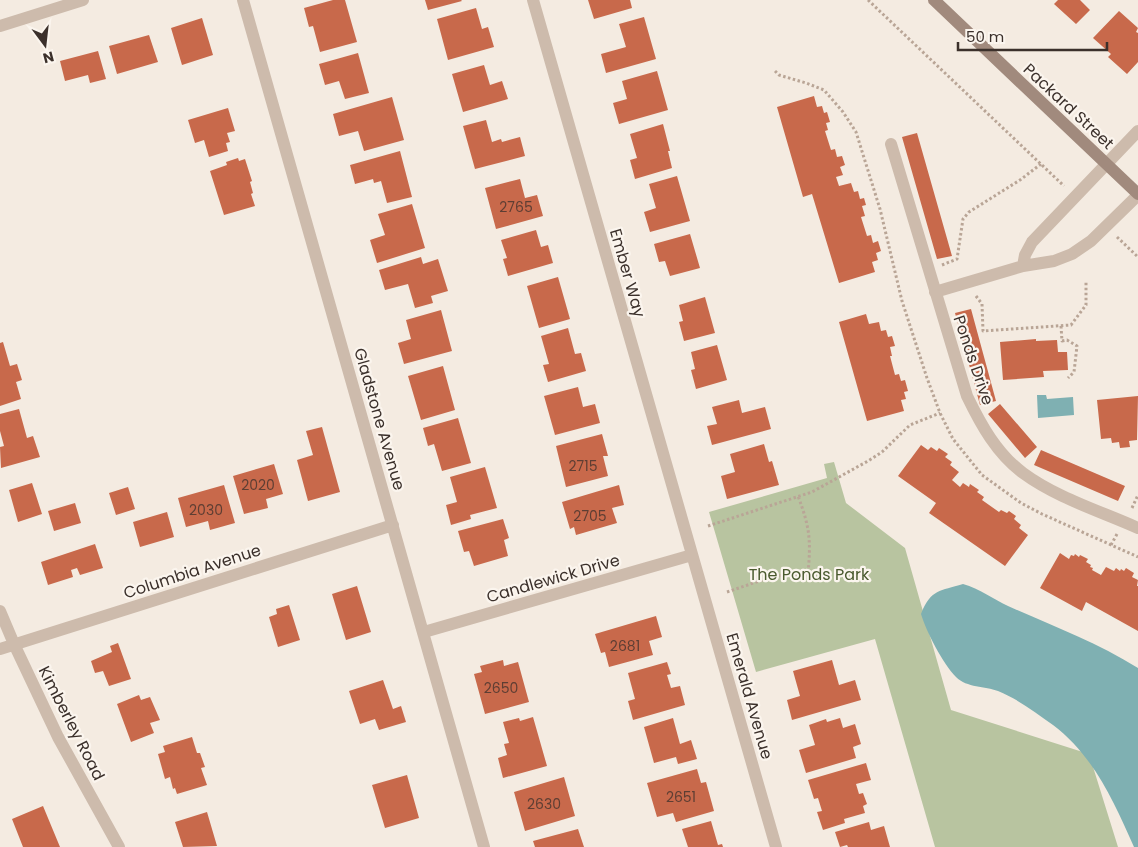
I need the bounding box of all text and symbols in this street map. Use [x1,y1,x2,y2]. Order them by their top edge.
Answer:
north arrow [20,20,70,70]
scale bar [958,20,1107,52]
text: 50 m [966,26,1004,47]
text: N [41,47,56,69]
street label: Packard Street [1018,58,1119,155]
house number: 2765 [499,197,533,217]
street label: Ember Way [604,226,651,320]
street label: Ponds Drive [947,312,1000,408]
street label: Gladstone Avenue [348,345,411,493]
house number: 2715 [569,456,597,476]
house number: 2020 [241,475,275,495]
house number: 2030 [189,500,223,520]
house number: 2705 [573,506,607,526]
street label: Columbia Avenue [121,538,264,605]
street label: Candlewick Drive [484,548,622,608]
park label: The Ponds Park [749,563,870,586]
street label: Emerald Avenue [720,630,779,762]
house number: 2681 [610,636,640,656]
street label: Kimberley Road [33,662,110,784]
house number: 2650 [484,678,518,698]
house number: 2651 [666,787,696,807]
house number: 2630 [527,794,561,814]

